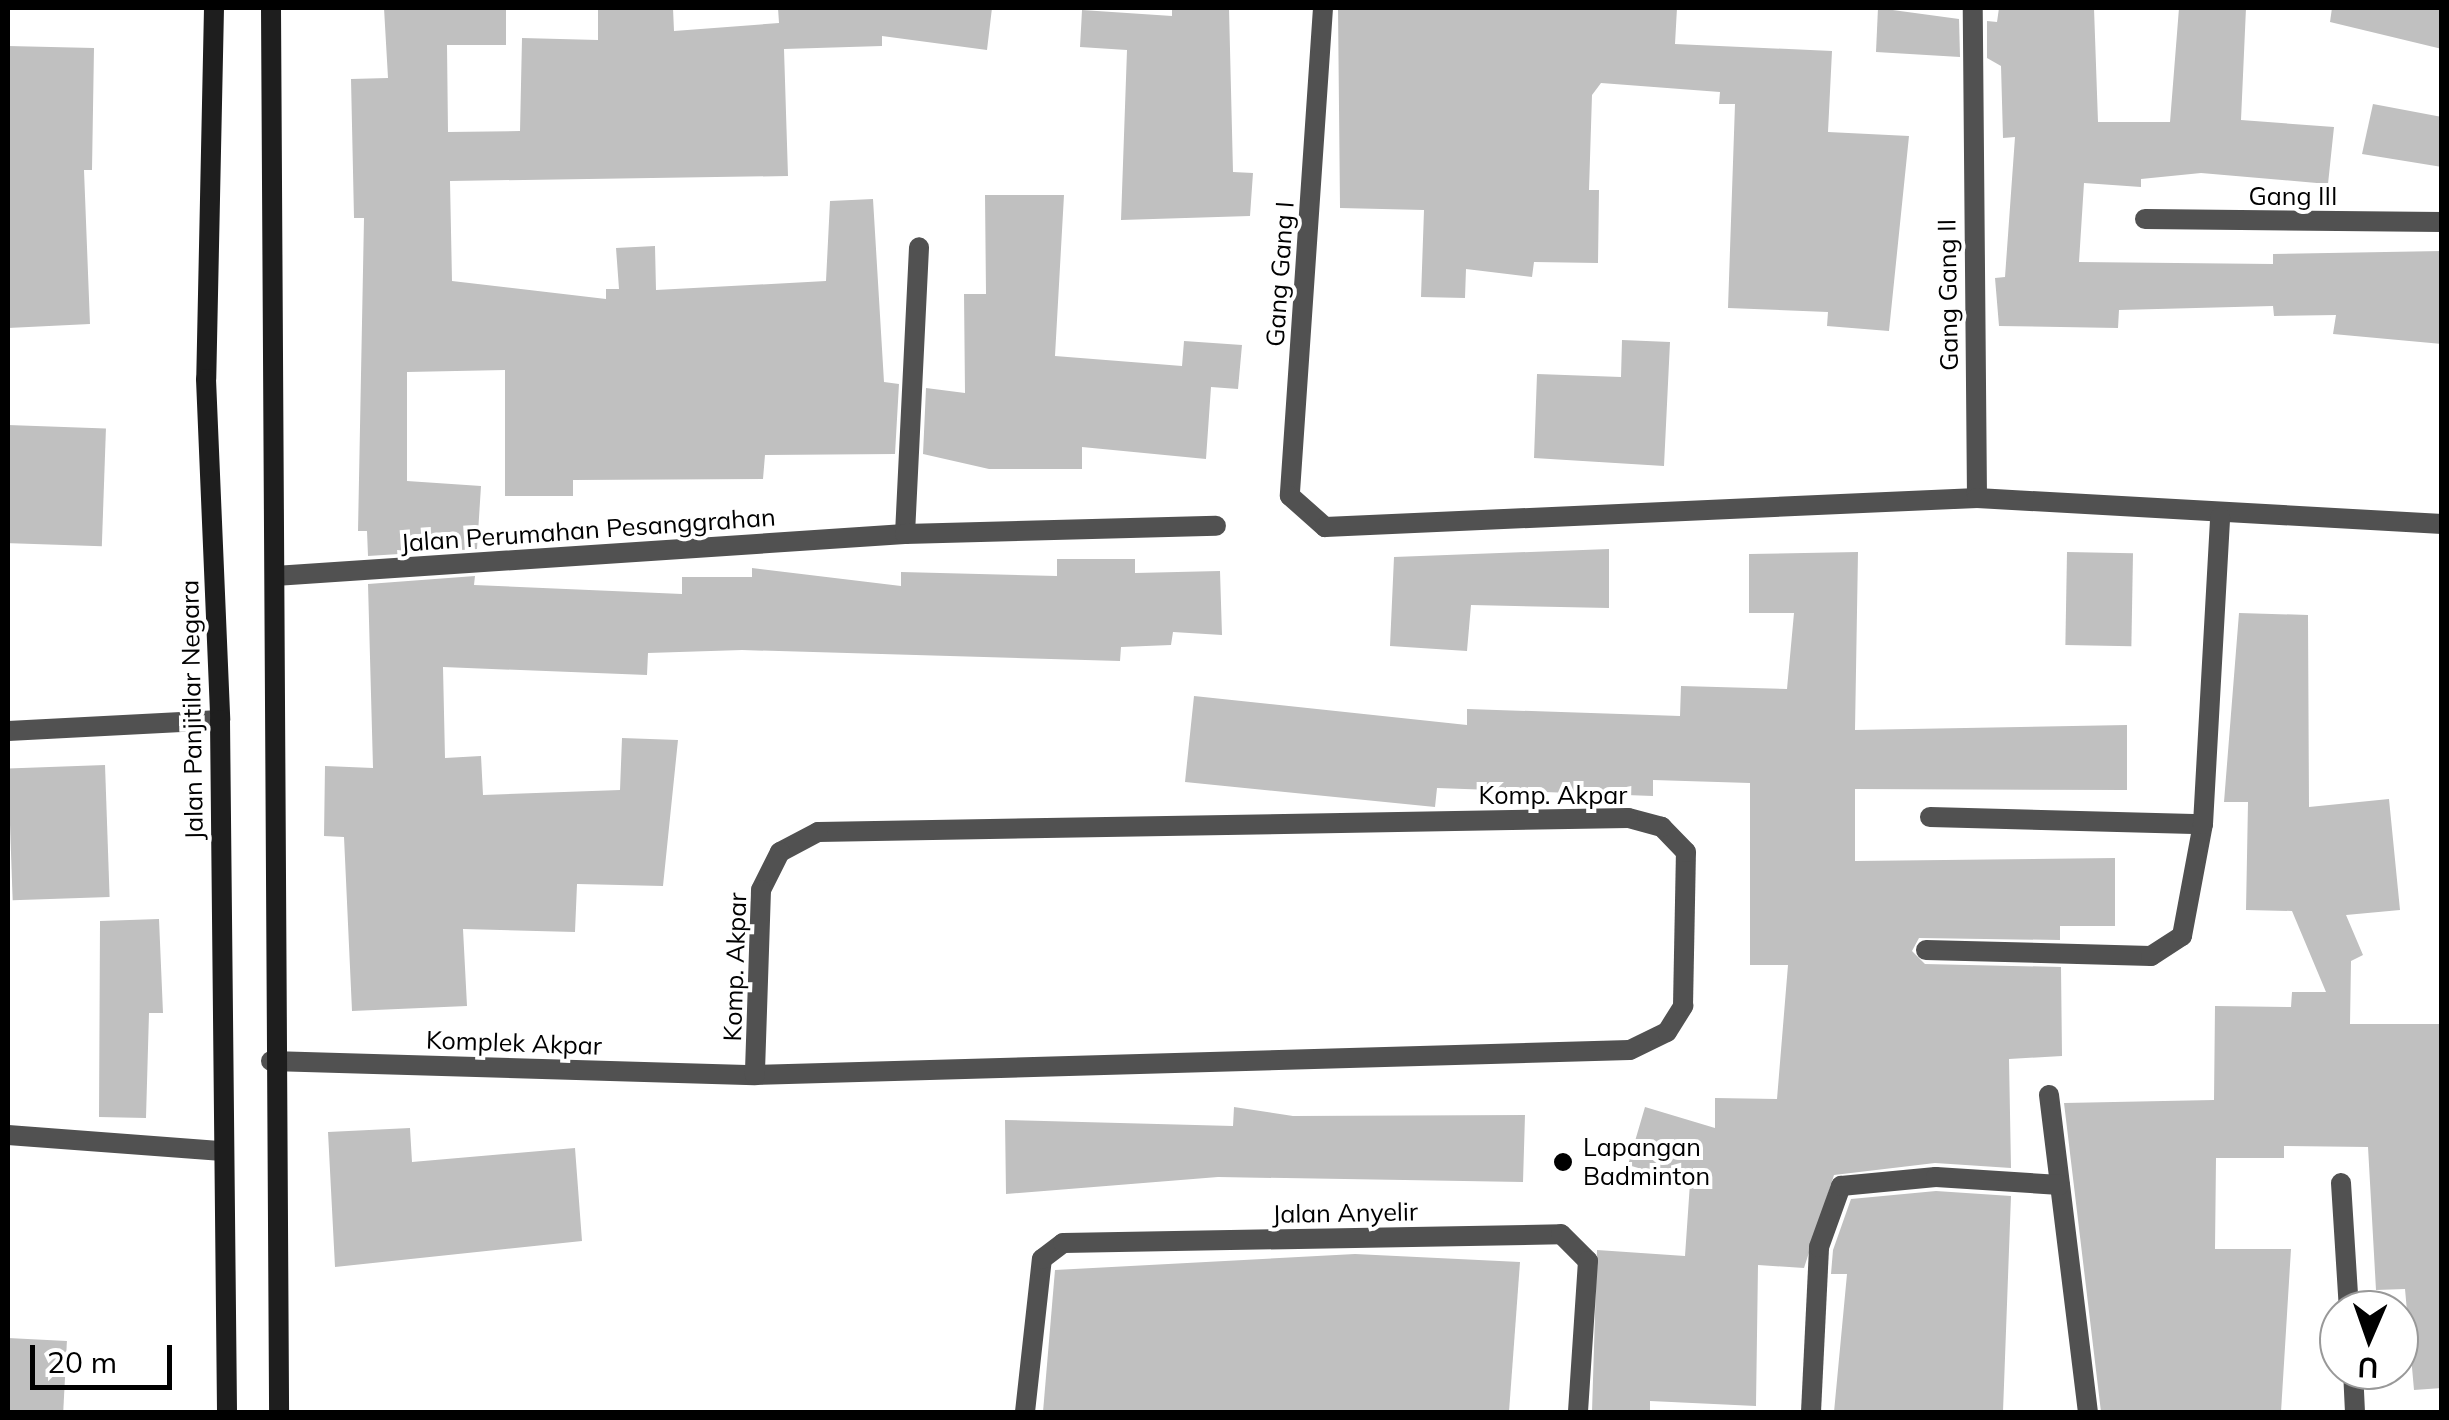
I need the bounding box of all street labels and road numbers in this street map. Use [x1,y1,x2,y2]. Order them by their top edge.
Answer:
street label: Gang III [2249,181,2337,211]
street label: Gang Gang I [1260,200,1300,348]
street label: Gang Gang II [1932,219,1964,371]
street label: Jalan Perumahan Pesanggrahan [400,502,776,558]
street label: Jalan Panjitilar Negara [175,580,209,840]
street label: Komp. Akpar [1479,780,1627,810]
street label: Komp. Akpar [717,892,753,1042]
street label: Komplek Akpar [425,1025,603,1061]
street label: Jalan Anyelir [1272,1197,1418,1229]

